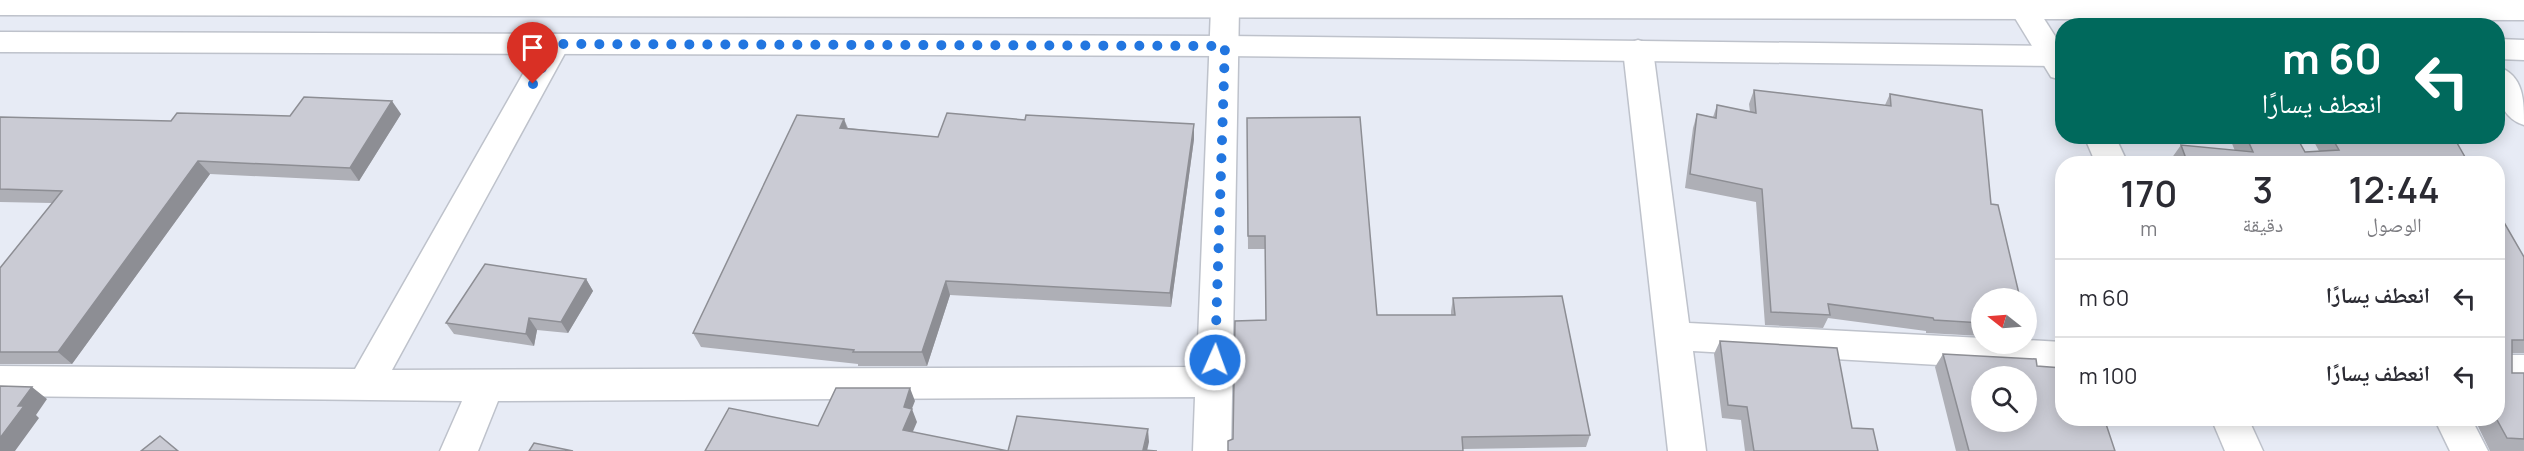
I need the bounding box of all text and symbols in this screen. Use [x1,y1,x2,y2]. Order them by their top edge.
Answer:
pin [507,22,558,84]
text: 60 m [2282,29,2382,87]
icon: arrive [516,31,549,64]
icon: left [2403,42,2481,120]
text: انعطف يسارًا [2262,84,2382,121]
text: 3 [2253,165,2273,214]
text: 12:44 [2348,165,2440,214]
text: 170 [2120,169,2177,218]
text: دقيقة [2243,211,2283,238]
text: الوصول [2366,211,2422,238]
text: m [2140,215,2157,242]
text: انعطف يسارًا [2326,280,2430,310]
icon: left [2448,282,2481,315]
text: 60 m [2079,283,2129,313]
north arrow [1971,288,2037,354]
map controls [1971,288,2037,432]
position arrow [1183,328,1247,392]
text: انعطف يسارًا [2326,358,2430,388]
icon: left [2448,360,2481,393]
text: 100 m [2079,361,2137,391]
button: search [1971,366,2037,432]

